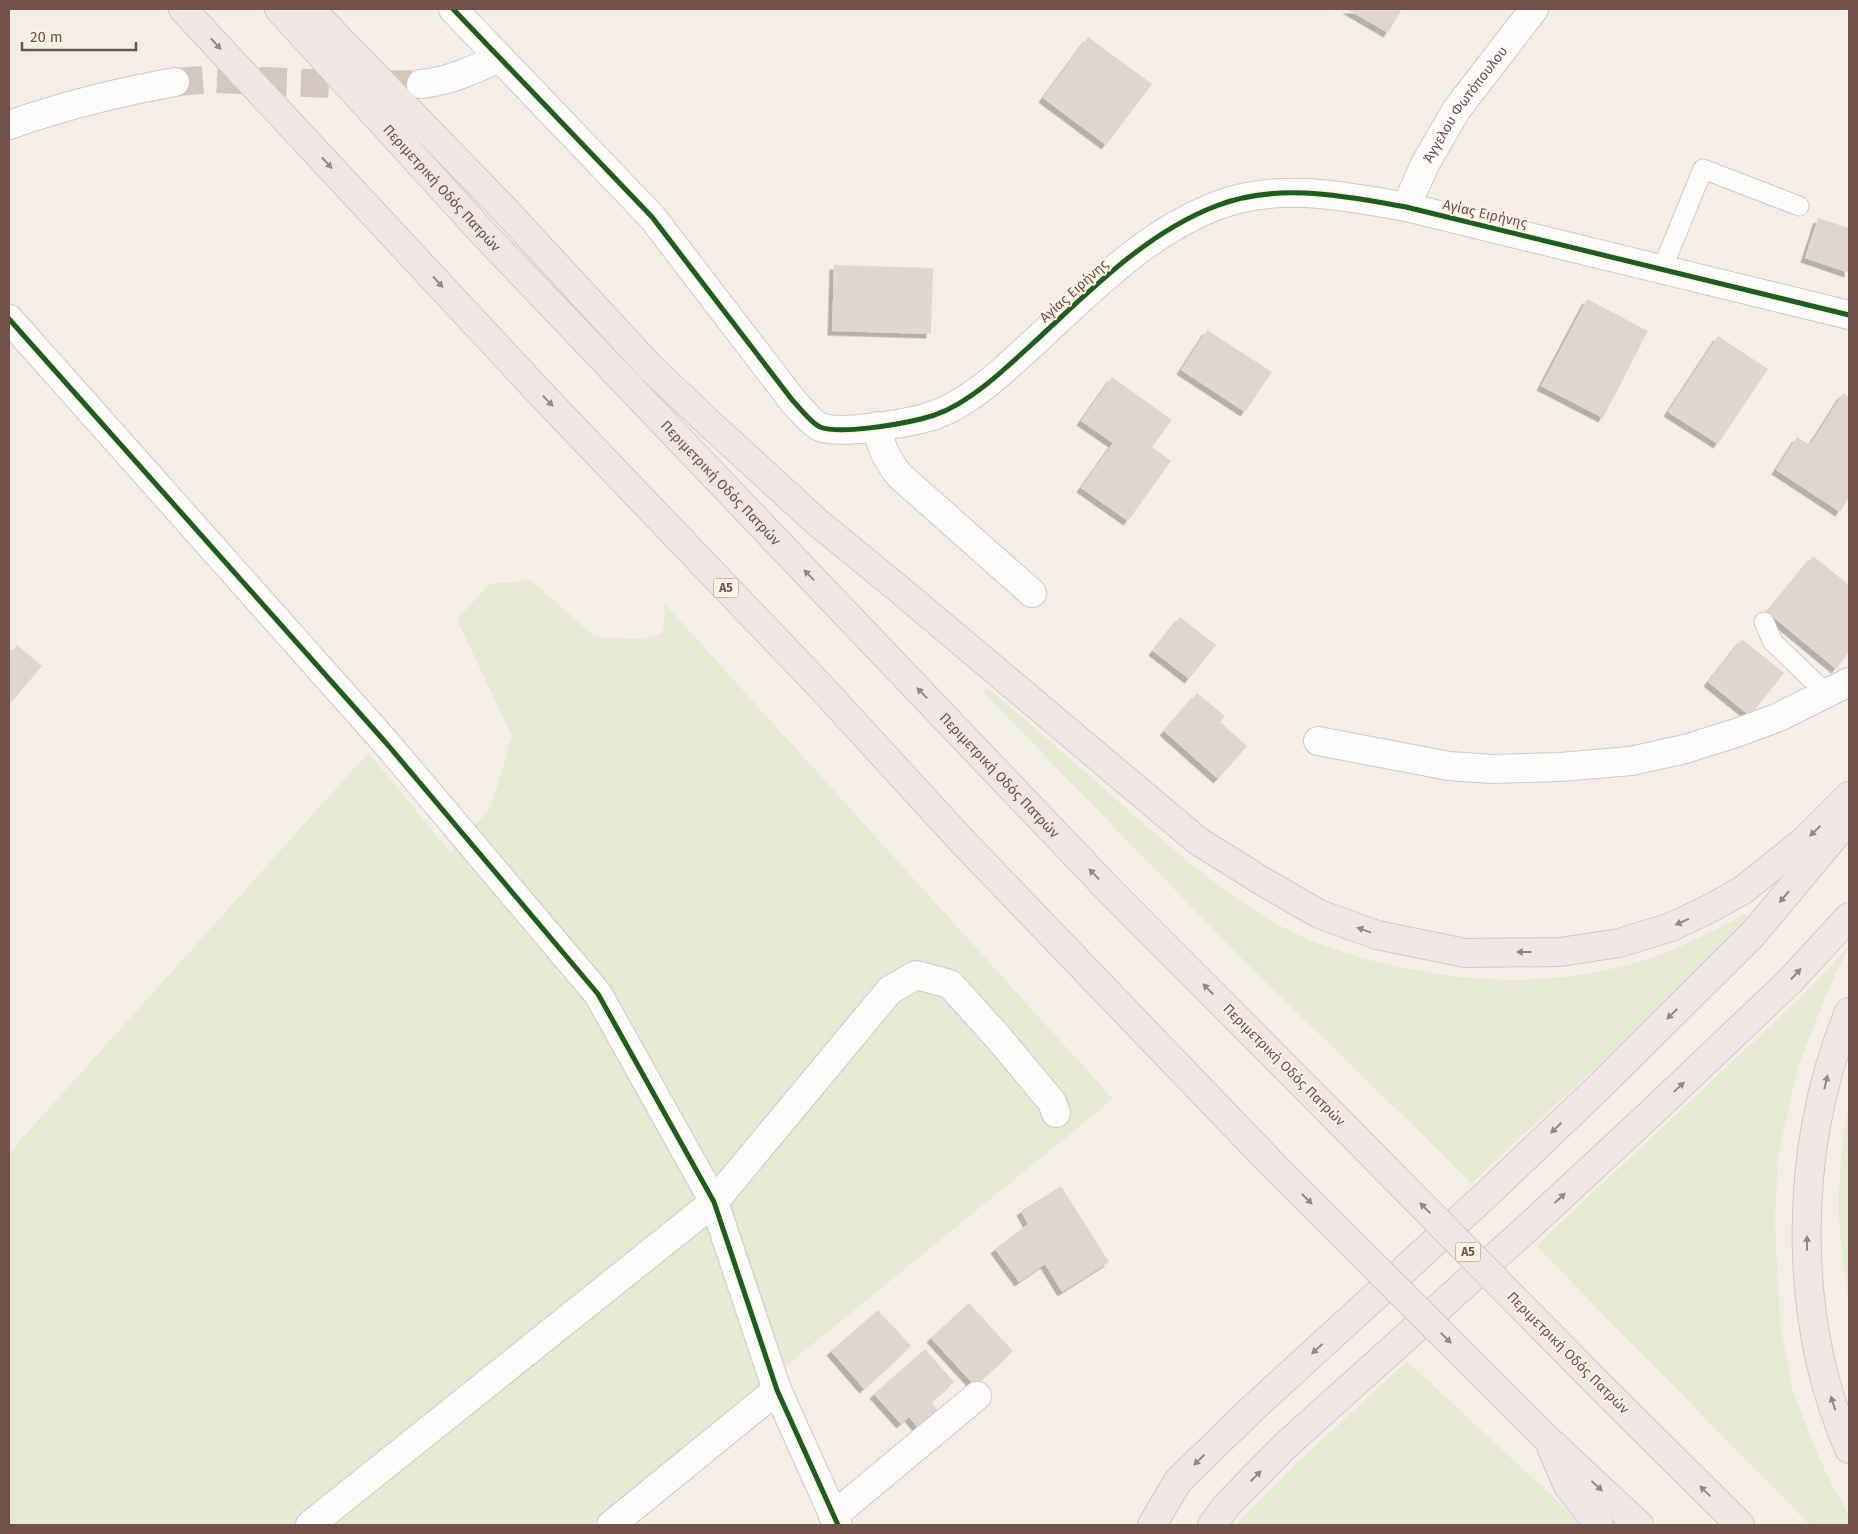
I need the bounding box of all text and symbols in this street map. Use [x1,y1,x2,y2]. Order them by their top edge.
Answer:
scale bar [22,20,136,52]
text: 20 m [30,28,63,46]
one-way arrow [210,38,222,50]
street label: Άγγελου Φωτόπουλου [1419,43,1511,166]
street label: Περιμετρική Οδός Πατρών [380,121,505,255]
one-way arrow [321,157,333,169]
street label: Αγίας Ειρήνης [1441,196,1529,232]
street label: Αγίας Ειρήνης [1036,256,1112,326]
one-way arrow [432,276,444,288]
one-way arrow [542,395,554,407]
street label: Περιμετρική Οδός Πατρών [658,417,785,549]
one-way arrow [803,570,815,582]
road number: Α5 [714,578,738,598]
one-way arrow [916,687,928,699]
street label: Περιμετρική Οδός Πατρών [936,709,1063,841]
one-way arrow [1809,825,1821,837]
one-way arrow [1088,868,1100,880]
one-way arrow [1778,890,1790,902]
one-way arrow [1675,919,1689,927]
one-way arrow [1356,926,1371,934]
one-way arrow [1515,949,1531,957]
one-way arrow [1790,969,1802,981]
one-way arrow [1202,984,1214,996]
street label: Περιμετρική Οδός Πατρών [1219,1000,1349,1130]
one-way arrow [1666,1008,1678,1020]
one-way arrow [1822,1075,1830,1090]
one-way arrow [1672,1081,1684,1093]
one-way arrow [1550,1122,1562,1134]
one-way arrow [1300,1192,1312,1204]
one-way arrow [1553,1192,1565,1204]
one-way arrow [1419,1202,1431,1214]
one-way arrow [1803,1235,1811,1251]
road number: Α5 [1456,1242,1480,1262]
street label: Περιμετρική Οδός Πατρών [1503,1288,1633,1418]
one-way arrow [1440,1332,1452,1344]
one-way arrow [1312,1343,1324,1355]
one-way arrow [1828,1395,1836,1410]
one-way arrow [1194,1454,1206,1466]
one-way arrow [1250,1470,1262,1482]
one-way arrow [1591,1480,1603,1492]
one-way arrow [1699,1485,1711,1497]

